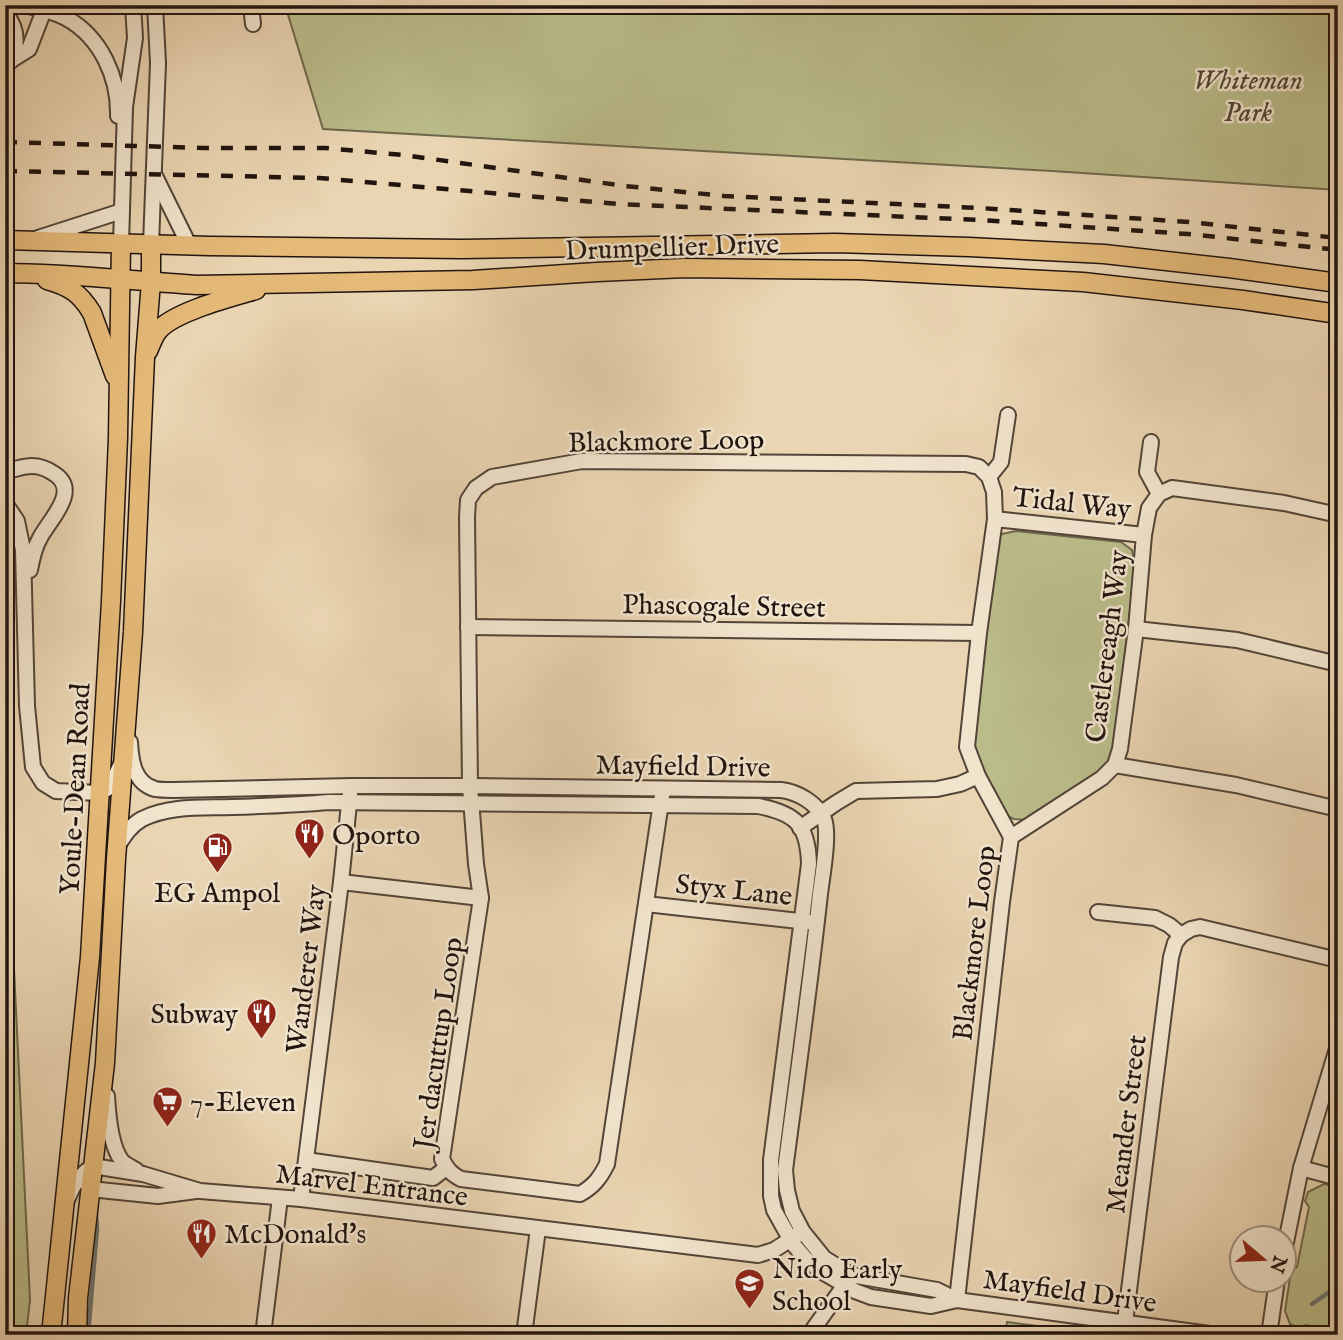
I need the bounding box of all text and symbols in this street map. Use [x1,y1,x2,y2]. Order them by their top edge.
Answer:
park label: Whiteman Park [1193,64,1303,131]
street label: Drumpellier Drive [564,227,780,270]
street label: Blackmore Loop [567,423,765,462]
street label: Tidal Way [1011,481,1133,528]
street label: Castlereagh Way [1079,548,1138,745]
street label: Phascogale Street [622,588,826,627]
street label: Youle-Dean Road [53,682,100,896]
street label: Mayfield Drive [595,748,771,787]
restaurant icon: Oporto [292,817,326,861]
place label: Oporto [332,819,420,854]
fuel station icon: EG Ampol [200,831,234,875]
street label: Blackmore Loop [946,844,1005,1043]
street label: Styx Lane [674,868,794,915]
place label: EG Ampol [154,877,280,912]
street label: Wanderer Way [280,883,335,1056]
street label: Jer dacuttup Loop [407,935,472,1155]
restaurant icon: Subway [244,996,278,1040]
place label: Subway [151,998,238,1033]
street label: Meander Street [1099,1033,1156,1216]
supermarket icon: 7-Eleven [150,1084,184,1128]
place label: 7-Eleven [190,1086,296,1121]
street label: Marvel Entrance [273,1157,470,1216]
restaurant icon: McDonald's [184,1216,218,1260]
place label: McDonald's [224,1218,366,1253]
north arrow [1228,1224,1298,1294]
text: N [1263,1251,1292,1276]
place label: Nido Early School [772,1253,903,1320]
street label: Mayfield Drive [981,1263,1159,1322]
school or university icon: Nido Early School [732,1267,766,1311]

